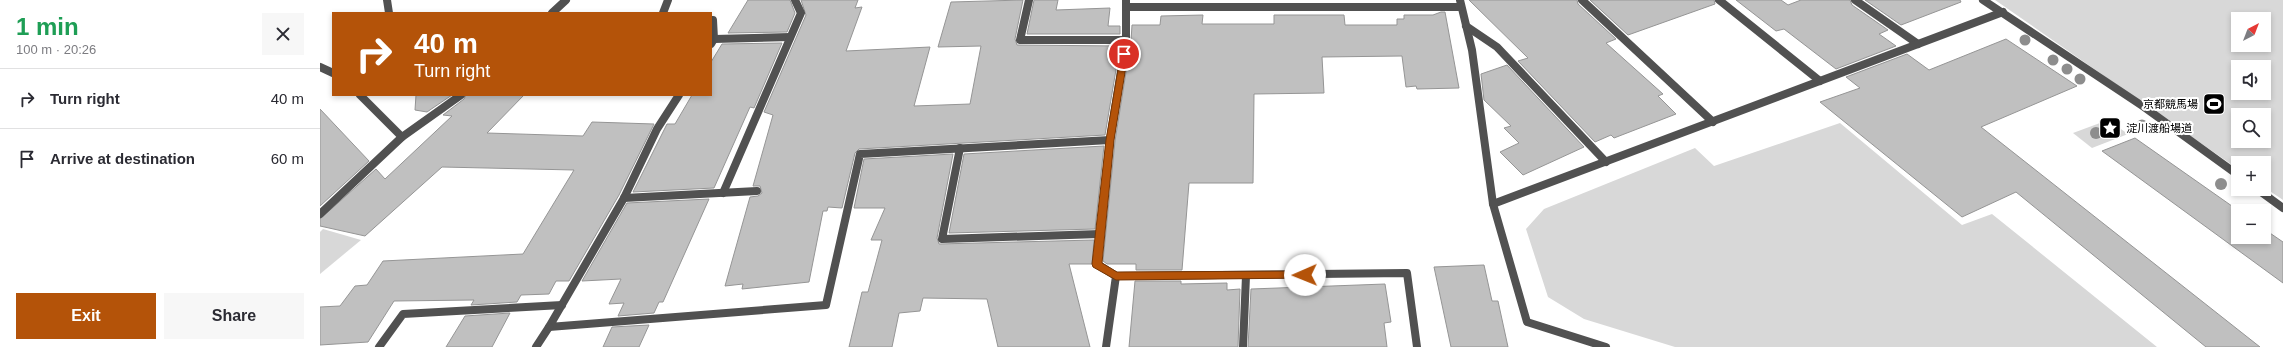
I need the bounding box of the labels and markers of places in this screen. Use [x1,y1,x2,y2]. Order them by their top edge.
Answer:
pin [1107,37,1141,71]
sports icon: 京都競馬場 [2201,91,2227,117]
place label: 京都競馬場 [2143,98,2198,110]
place icon: 淀川渡船場道 [2097,115,2123,141]
place label: 淀川渡船場道 [2126,122,2192,134]

